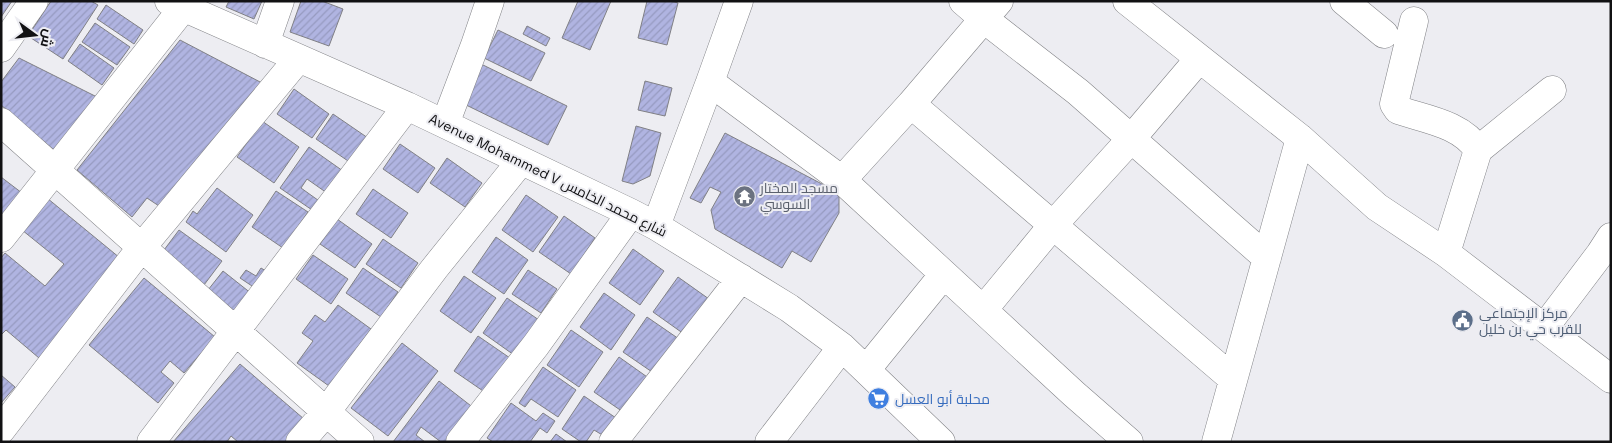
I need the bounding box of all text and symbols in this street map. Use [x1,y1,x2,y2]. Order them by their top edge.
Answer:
north arrow [10,10,60,60]
text: ش [37,27,59,49]
street label: Avenue Mohammed V شارع محمد الخامس [426,109,670,241]
place label: مسجد المختار السوسي [759,179,838,215]
temple icon: مسجد المختار السوسي [732,184,756,208]
place label: مركز الإجتماعي للقرب حي بن خليل [1479,304,1582,341]
public building icon: مركز الإجتماعي للقرب حي بن خليل [1451,309,1475,333]
supermarket icon: محلبة أبو العسل [867,387,891,411]
place label: محلبة أبو العسل [895,390,990,408]

